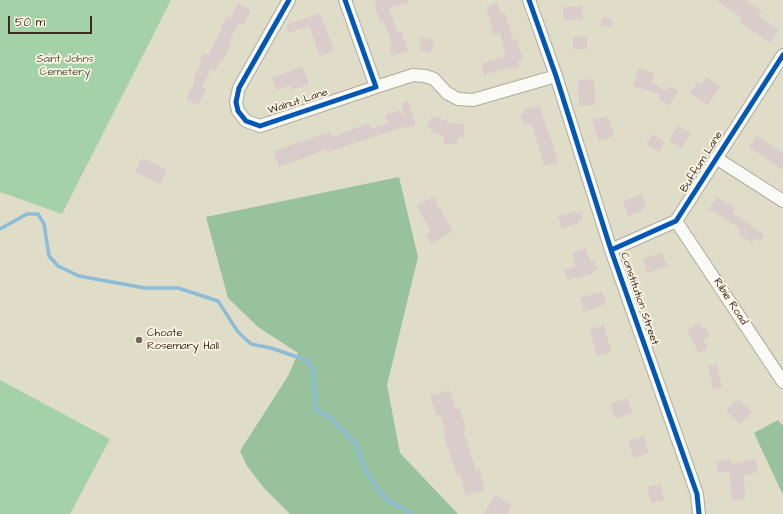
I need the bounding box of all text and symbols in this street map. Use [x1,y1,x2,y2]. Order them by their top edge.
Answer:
scale bar [10,8,94,34]
text: 50 m [15,14,45,31]
park label: Saint Johns Cemetery [36,53,94,79]
street label: Walnut Lane [266,86,330,118]
street label: Buffum Lane [678,129,726,195]
street label: Constitution Street [617,251,661,347]
street label: Ribie Road [710,276,750,328]
place label: Choate Rosemary Hall [147,327,219,353]
marker: Choate Rosemary Hall [134,335,144,345]

